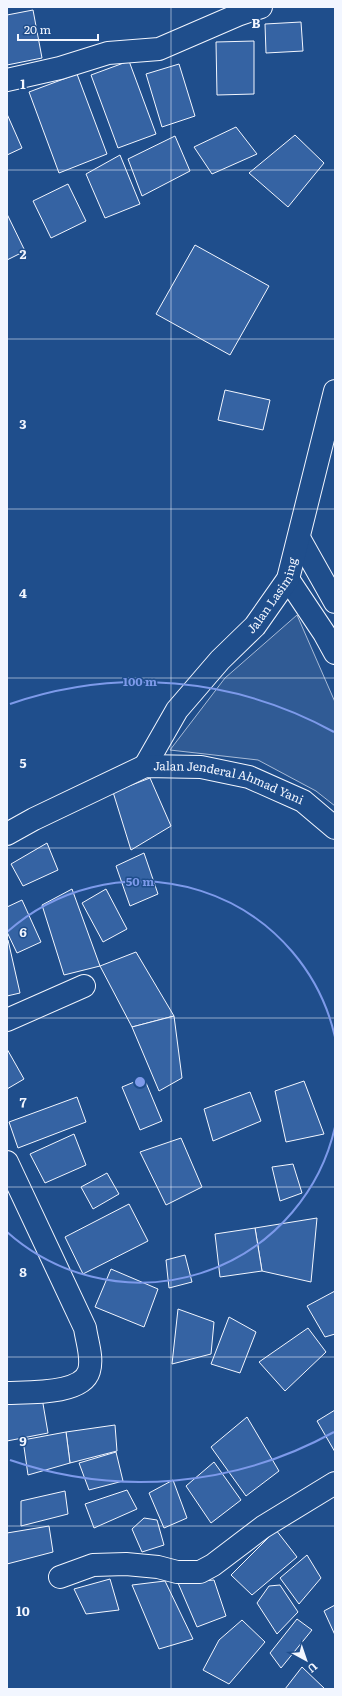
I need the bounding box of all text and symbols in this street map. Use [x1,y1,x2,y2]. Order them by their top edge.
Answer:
text: B [252,13,261,32]
scale bar [18,16,98,42]
text: 20 m [24,20,51,38]
text: 1 [20,74,26,93]
text: 2 [20,244,27,263]
text: 3 [19,414,27,433]
street label: Jalan Lasiming [242,555,301,637]
text: 4 [19,583,27,602]
text: 100 m [123,672,157,690]
text: 5 [19,753,27,772]
street label: Jalan Jenderal Ahmad Yani [153,756,307,808]
text: 50 m [126,872,154,890]
text: 6 [19,922,27,941]
centre of rings [133,1075,147,1089]
text: 7 [19,1092,27,1111]
text: 8 [19,1262,27,1281]
text: 9 [19,1431,27,1450]
text: 10 [16,1601,30,1620]
north arrow [286,1640,326,1680]
text: U [304,1660,322,1678]

